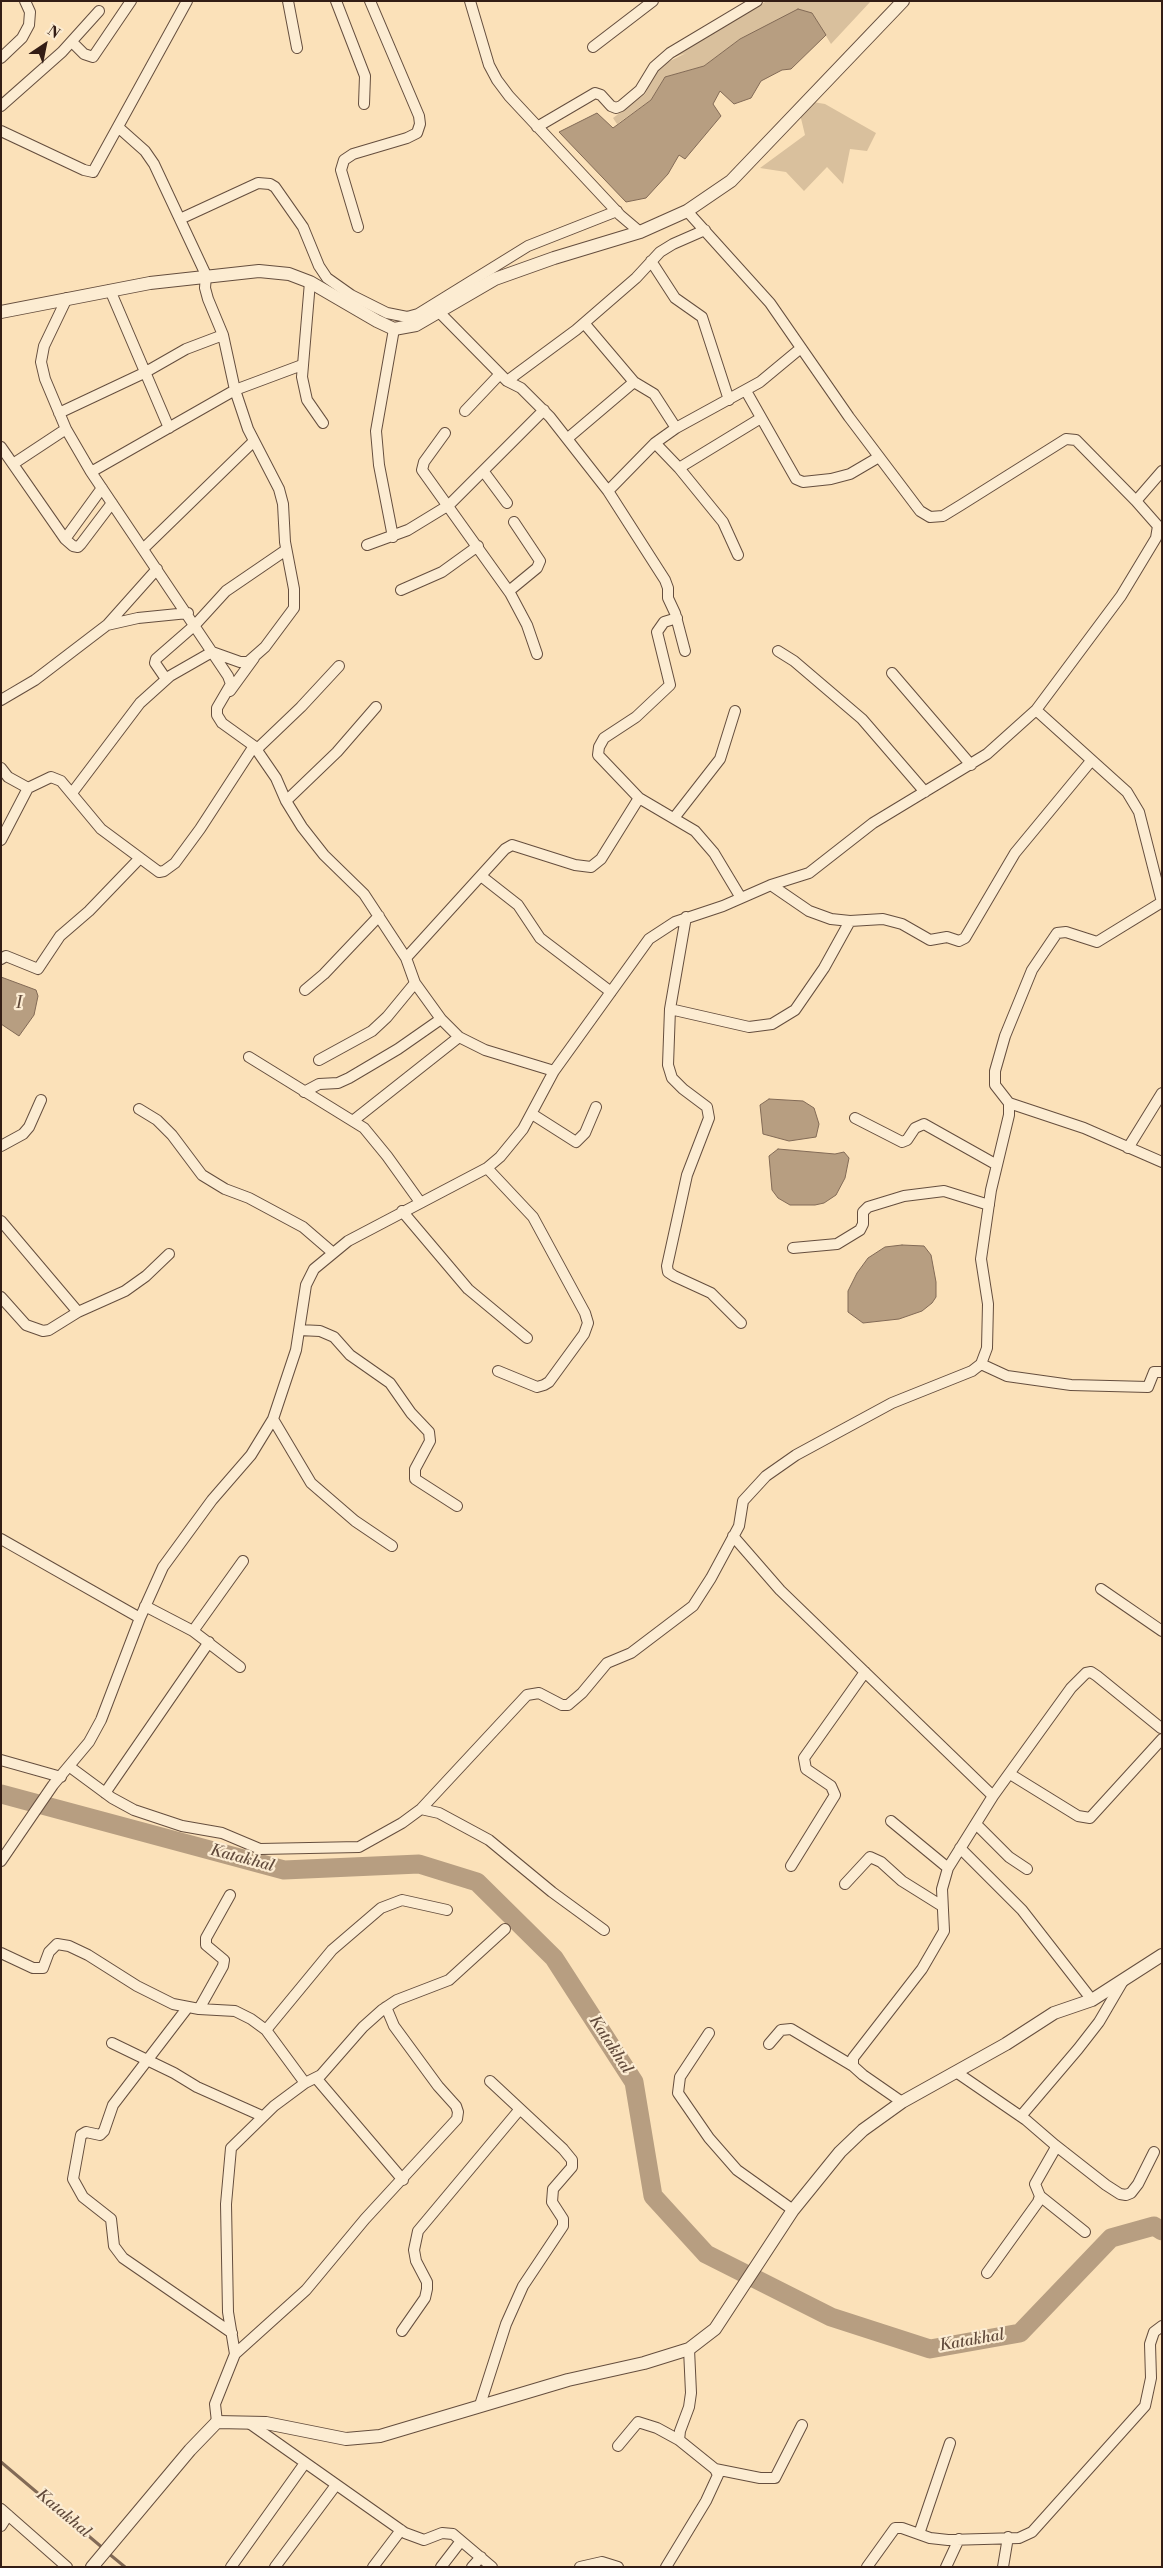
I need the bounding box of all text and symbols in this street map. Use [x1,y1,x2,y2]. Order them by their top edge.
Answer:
north arrow [20,20,70,70]
text: N [44,22,63,43]
water label: I [16,994,22,1014]
water label: Katakhal [208,1841,276,1877]
water label: Katakhal [584,2012,636,2078]
water label: Katakhal [938,2326,1006,2356]
water label: Katakhal [32,2485,94,2543]

